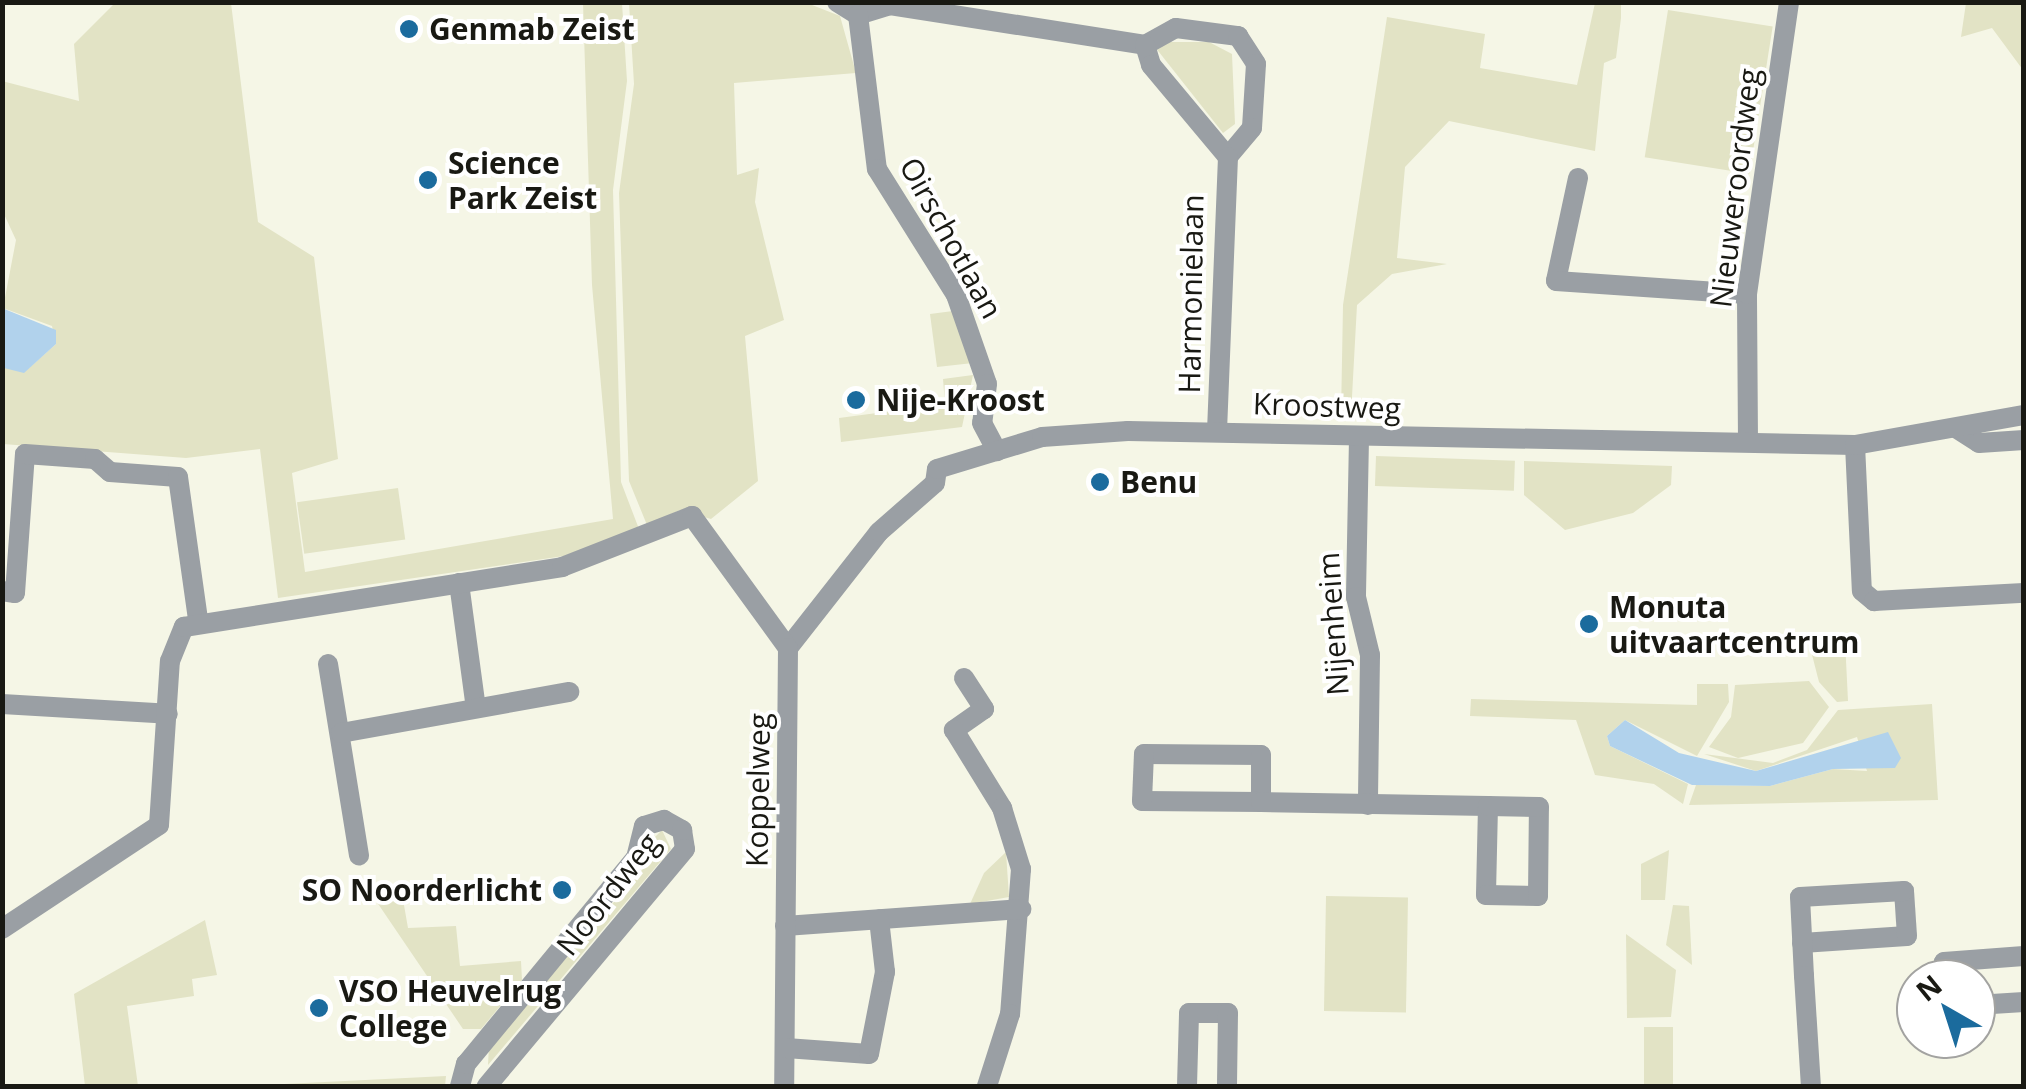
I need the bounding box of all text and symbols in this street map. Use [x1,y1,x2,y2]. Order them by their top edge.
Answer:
place label: Genmab Zeist [429,11,635,47]
marker: Genmab Zeist [398,18,420,40]
street label: Nieuweroordweg [1702,66,1768,310]
place label: Science Park Zeist [448,145,597,216]
street label: Oirschotlaan [892,151,1010,325]
marker: Science Park Zeist [417,169,439,191]
street label: Harmonielaan [1171,194,1211,394]
place label: Nije-Kroost [876,382,1045,418]
street label: Kroostweg [1252,385,1402,427]
marker: Nije-Kroost [845,389,867,411]
place label: Benu [1120,464,1197,500]
marker: Benu [1089,471,1111,493]
street label: Nijenheim [1310,551,1356,697]
place label: Monuta uitvaartcentrum [1609,589,1860,660]
marker: Monuta uitvaartcentrum [1578,613,1600,635]
street label: Koppelweg [739,713,777,867]
street label: Noordweg [549,826,667,962]
place label: SO Noorderlicht [302,872,542,908]
marker: SO Noorderlicht [551,879,573,901]
north arrow [1896,959,1996,1059]
text: N [1908,965,1949,1009]
place label: VSO Heuvelrug College [339,973,561,1044]
marker: VSO Heuvelrug College [308,997,330,1019]

